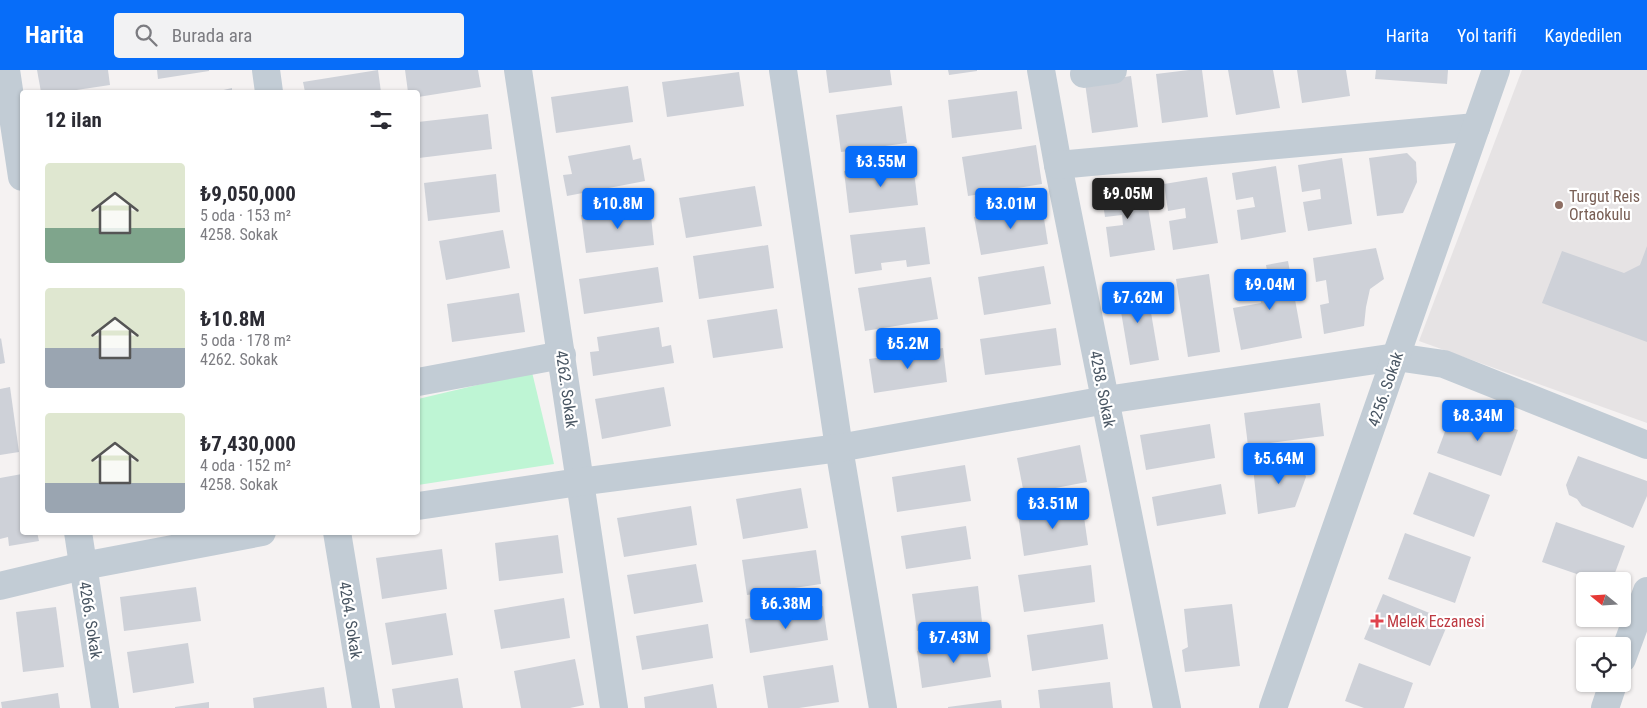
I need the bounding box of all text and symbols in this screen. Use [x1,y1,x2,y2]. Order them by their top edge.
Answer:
search box [114,13,464,58]
text: Harita [25,21,84,49]
icon: search [132,21,160,49]
text: Burada ara [172,24,252,47]
text: Harita [1386,25,1429,46]
text: Yol tarifi [1457,25,1517,46]
text: Kaydedilen [1545,25,1622,46]
icon: filters [367,106,395,134]
text: 12 ilan [45,108,102,132]
pin: ₺3.55M [840,146,922,188]
text: ₺3.55M [856,152,906,171]
pin: ₺9.05M [1087,178,1169,220]
text: ₺9,050,000 [200,182,296,206]
icon: home [85,183,145,243]
text: ₺9.05M [1103,184,1153,203]
place label: Turgut Reis Ortaokulu [1569,187,1640,224]
pin: ₺10.8M [577,188,659,230]
pin: ₺3.01M [970,188,1052,230]
text: ₺10.8M [593,194,643,213]
text: ₺3.01M [986,194,1036,213]
marker: Turgut Reis Ortaokulu [1553,199,1565,211]
text: 5 oda · 153 m² [200,206,291,225]
text: 4258. Sokak [200,225,278,244]
pin: ₺9.04M [1229,268,1311,311]
text: ₺9.04M [1245,275,1295,294]
pin: ₺7.62M [1097,282,1179,324]
text: ₺7.62M [1113,288,1163,307]
text: ₺10.8M [200,307,265,331]
icon: home [85,308,145,368]
pin: ₺5.2M [873,328,943,370]
text: 5 oda · 178 m² [200,331,291,350]
text: ₺5.2M [887,334,929,353]
street label: 4262. Sokak [552,349,581,430]
street label: 4258. Sokak [1086,349,1119,430]
street label: 4256. Sokak [1364,349,1407,429]
text: 4262. Sokak [200,350,278,369]
pin: ₺8.34M [1437,400,1519,442]
text: ₺8.34M [1453,406,1503,425]
text: ₺7,430,000 [200,432,296,456]
icon: home [85,433,145,493]
pin: ₺5.64M [1238,442,1320,485]
text: ₺5.64M [1254,449,1304,468]
text: 4 oda · 152 m² [200,456,291,475]
text: 4258. Sokak [200,475,278,494]
pin: ₺3.51M [1012,488,1094,530]
text: ₺3.51M [1028,494,1078,513]
north arrow [1576,572,1631,628]
map controls [1576,572,1631,692]
street label: 4266. Sokak [75,580,106,661]
street label: 4264. Sokak [335,580,366,661]
pin: ₺6.38M [745,588,827,630]
text: ₺6.38M [761,594,811,613]
place label: Melek Eczanesi [1387,612,1485,631]
marker: Melek Eczanesi [1371,615,1383,627]
pin: ₺7.43M [913,622,995,664]
text: ₺7.43M [929,628,979,647]
button: locate [1576,637,1631,692]

